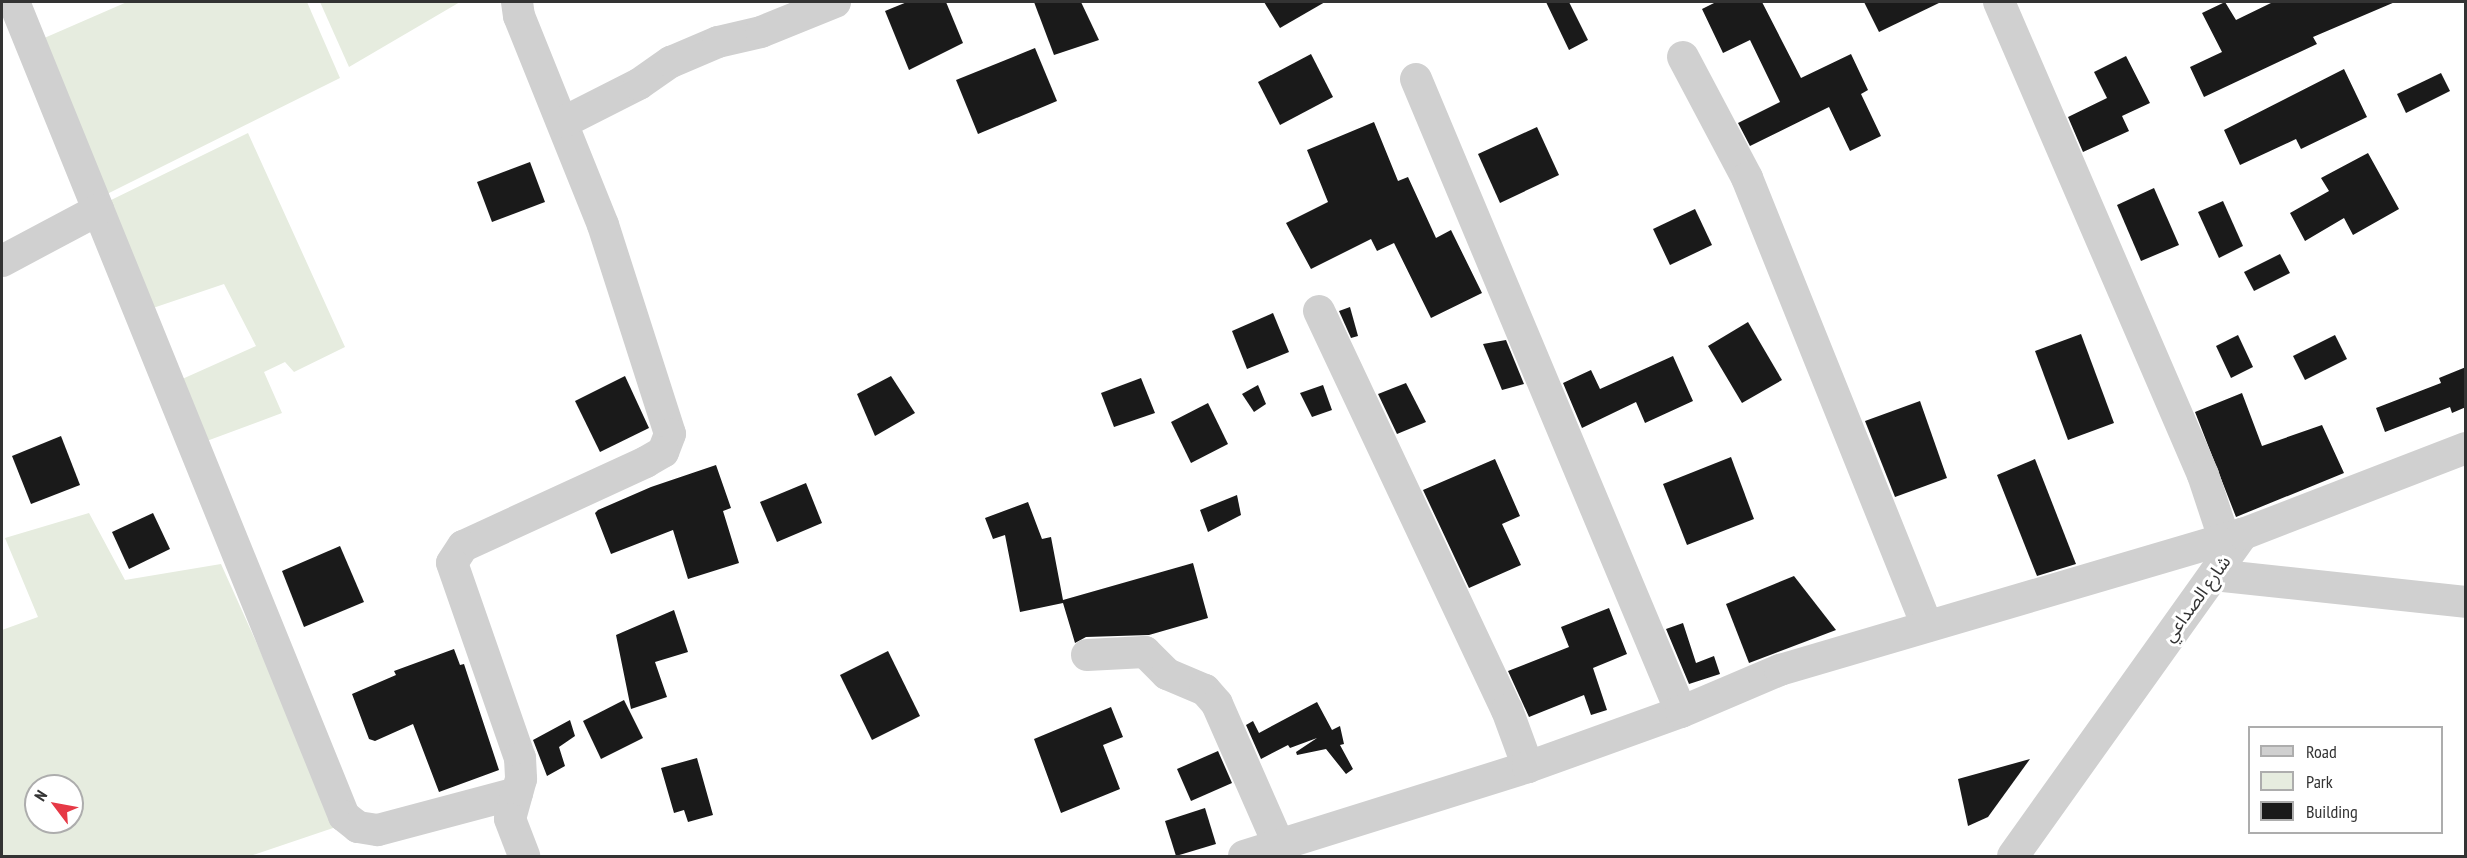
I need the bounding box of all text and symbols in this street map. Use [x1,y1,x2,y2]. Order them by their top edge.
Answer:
street label: شارع الصداعي [2159,552,2235,646]
legend [2248,726,2443,834]
text: Road [2306,740,2337,763]
text: Park [2306,770,2333,793]
north arrow [24,774,84,834]
text: N [30,787,51,804]
text: Building [2306,800,2358,823]

